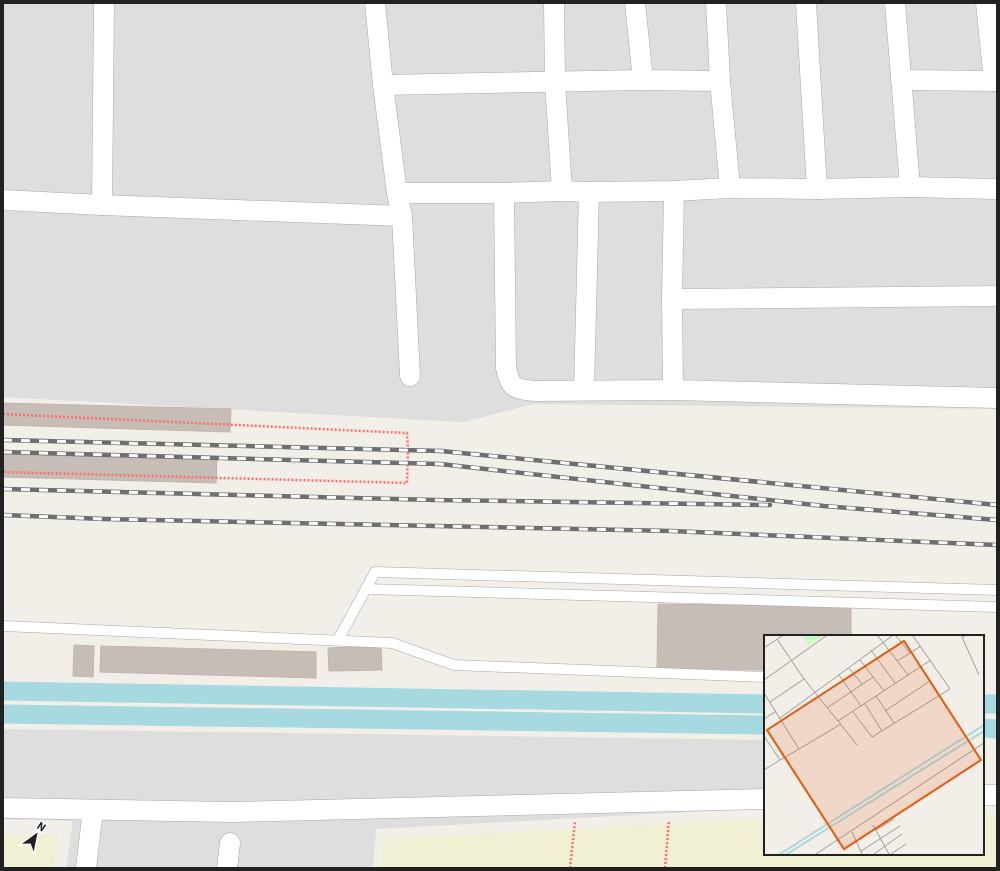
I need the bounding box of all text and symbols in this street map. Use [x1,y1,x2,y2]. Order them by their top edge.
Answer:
inset map [764,635,984,855]
north arrow [16,815,56,855]
text: N [34,819,49,835]

